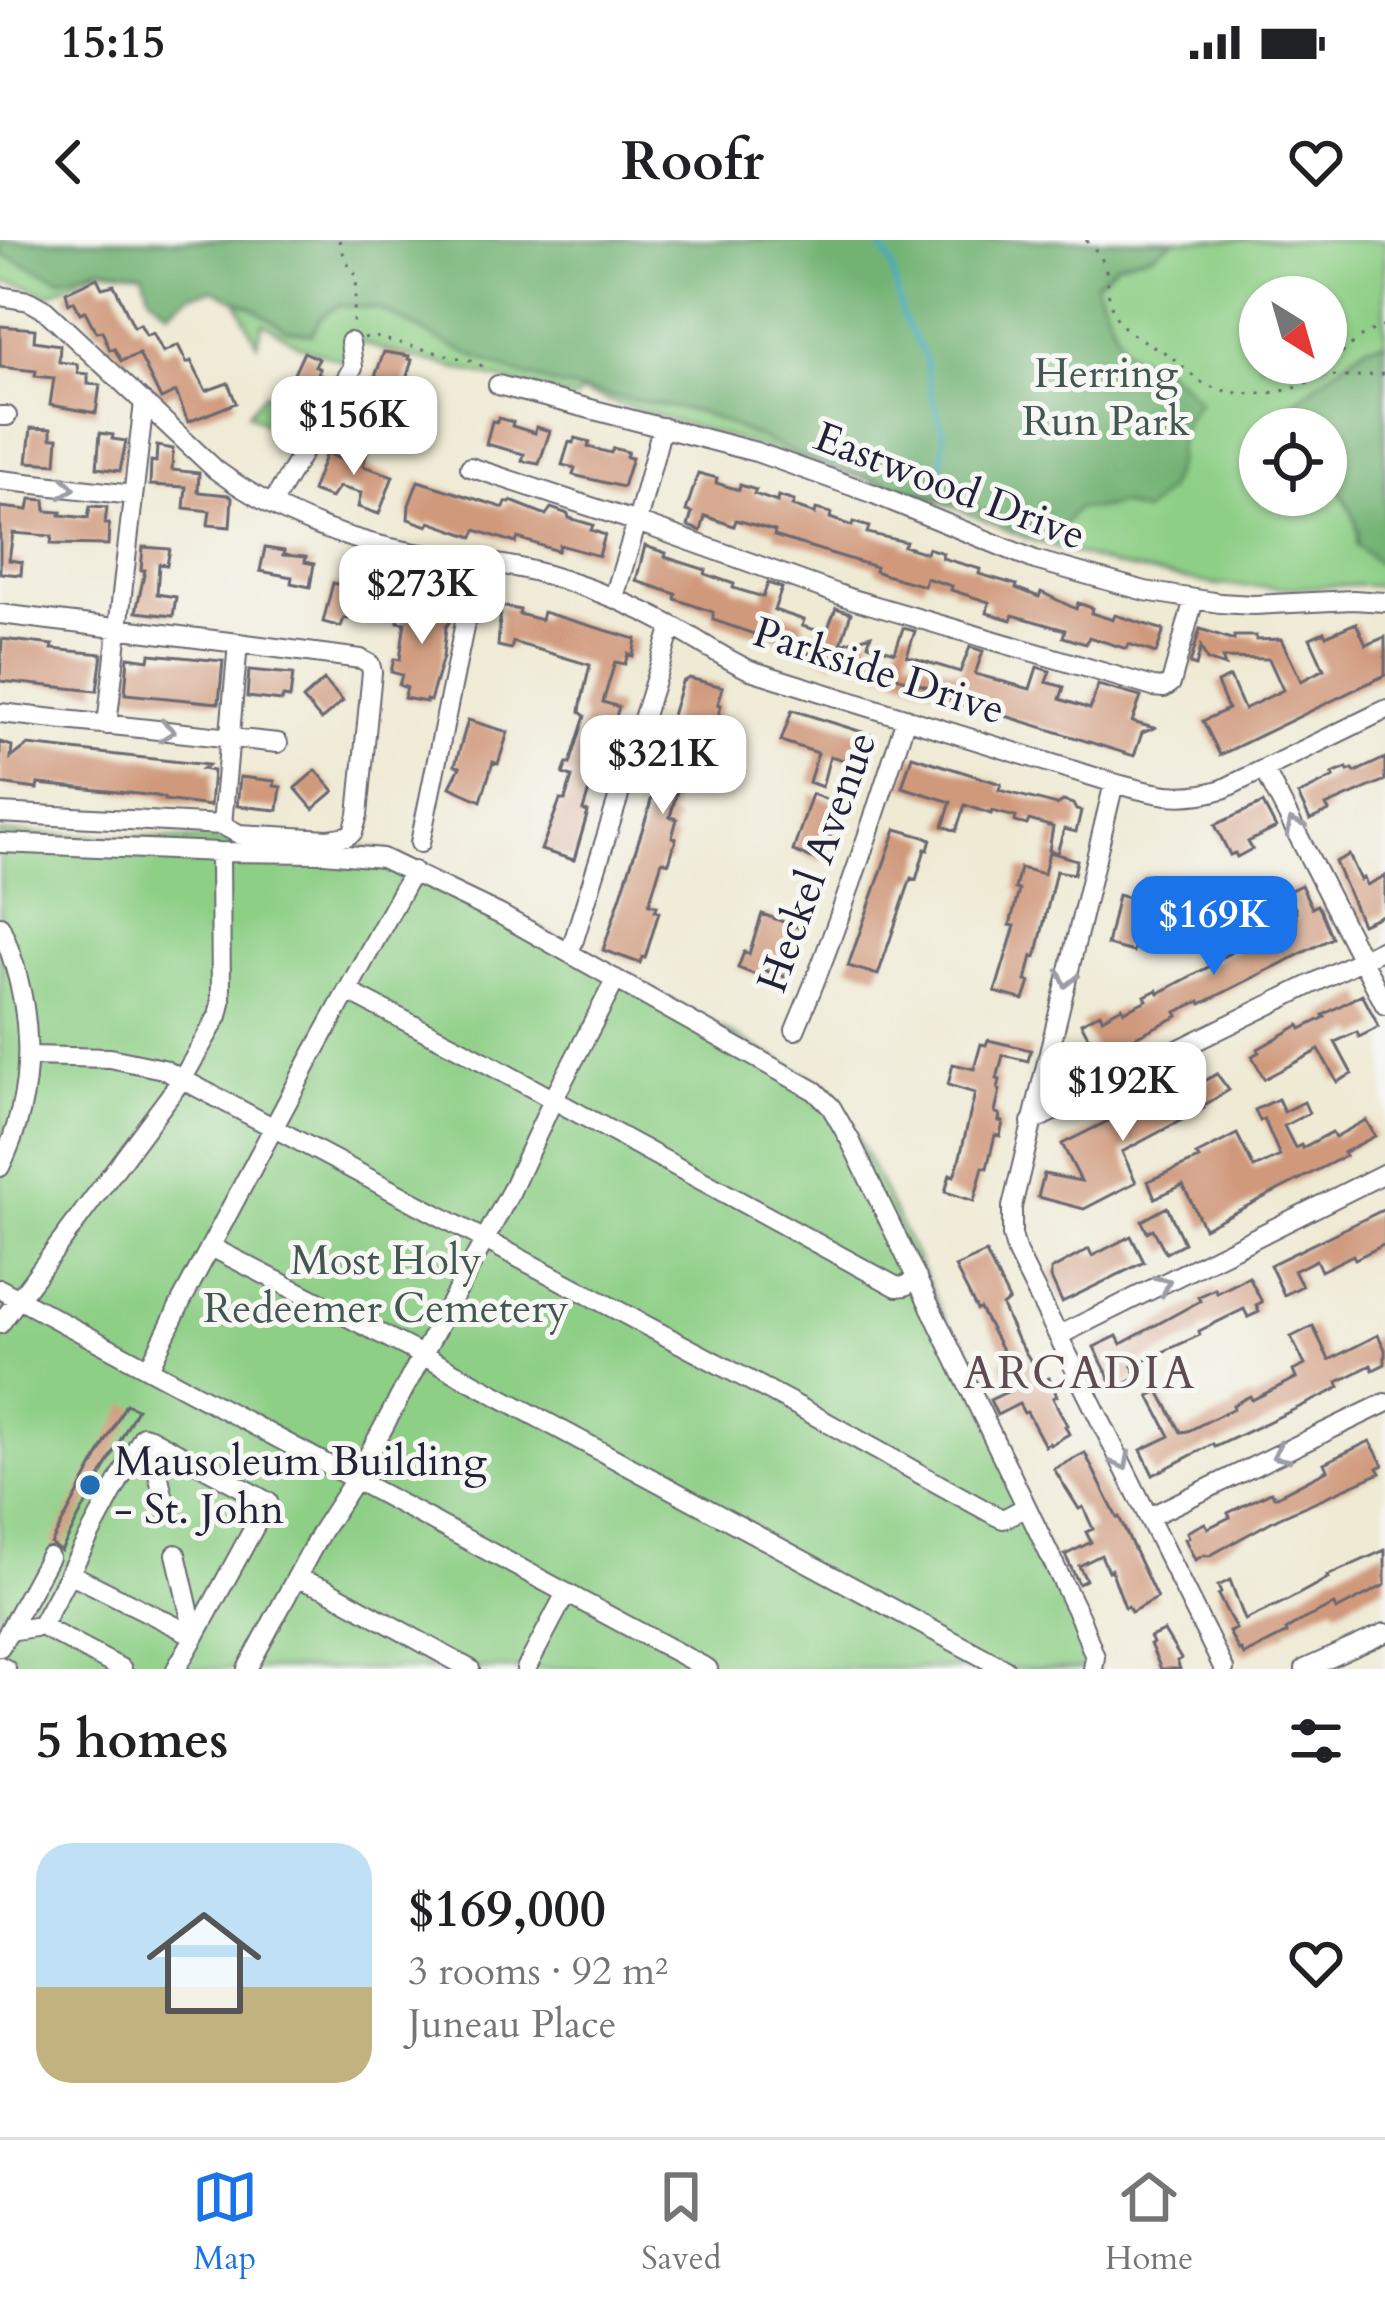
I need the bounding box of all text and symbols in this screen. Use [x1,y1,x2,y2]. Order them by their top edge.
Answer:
text: 15:15 [60,12,165,73]
text: Roofr [621,126,764,199]
icon: back [36,129,102,195]
icon: heart [1283,129,1349,195]
north arrow [1239,276,1347,384]
map controls [1239,276,1347,516]
park label: Herring Run Park [1022,345,1191,450]
pin: $156K [270,376,438,478]
text: $156K [298,388,410,441]
street label: Eastwood Drive [806,408,1094,564]
button: locate [1239,408,1347,516]
one-way arrow [58,475,77,500]
pin: $273K [338,545,506,647]
text: $273K [366,557,478,610]
street label: Parkside Drive [746,604,1012,738]
pin: $321K [579,715,747,817]
one-way arrow [158,718,177,743]
street label: Heckel Avenue [744,724,890,1000]
text: $321K [607,727,719,780]
one-way arrow [1284,817,1308,838]
pin: $169K [1130,876,1298,978]
text: $169K [1158,888,1270,941]
one-way arrow [1056,968,1081,988]
pin: $192K [1039,1042,1207,1144]
text: $192K [1067,1054,1179,1107]
park label: Most Holy Redeemer Cemetery [203,1232,569,1337]
one-way arrow [1151,1274,1172,1298]
district label: ARCADIA [963,1343,1197,1404]
place label: Mausoleum Building - St. John [114,1433,487,1538]
one-way arrow [1271,1440,1292,1463]
one-way arrow [1107,1450,1130,1472]
marker: Mausoleum Building - St. John [77,1472,103,1498]
text: 5 homes [36,1706,228,1776]
icon: filters [1283,1708,1349,1774]
text: $169,000 [408,1875,606,1945]
icon: home [132,1891,276,2035]
icon: heart [1283,1930,1349,1996]
text: 3 rooms · 92 m² [408,1945,668,1998]
text: Juneau Place [408,1998,617,2051]
tab: Map [192,2164,258,2281]
tab: Saved [641,2164,721,2281]
tab: Home [1105,2164,1193,2281]

